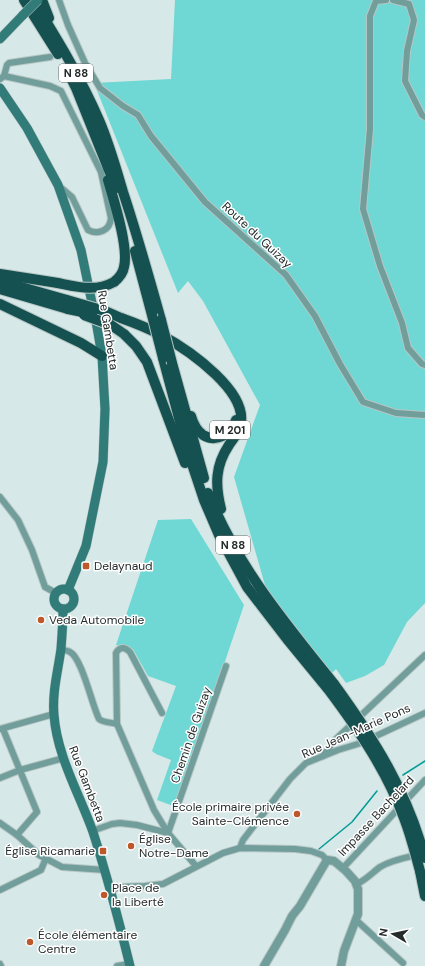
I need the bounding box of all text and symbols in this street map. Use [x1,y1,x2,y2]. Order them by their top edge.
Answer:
road number: N 88 [59,64,93,82]
street label: Route du Guizay [219,198,296,272]
street label: Rue Gambetta [94,289,122,371]
road number: M 201 [210,421,250,439]
road number: N 88 [216,536,250,554]
place label: Delaynaud [94,558,153,574]
marker: Delaynaud [81,561,91,571]
place label: Veda Automobile [49,612,145,628]
marker: Veda Automobile [36,615,46,625]
street label: Chemin de Guizay [167,684,215,785]
street label: Rue Jean-Marie Pons [299,700,413,762]
street label: Rue Gambetta [65,744,109,824]
street label: Impasse Bachelard [334,772,418,860]
place label: École primaire privée Sainte-Clémence [172,799,289,829]
marker: École primaire privée Sainte-Clémence [292,809,302,819]
place label: Église Notre-Dame [139,831,209,861]
marker: Église Notre-Dame [126,841,136,851]
place label: Église Ricamarie [5,843,95,859]
marker: Église Ricamarie [98,846,108,856]
place label: Place de la Liberté [112,880,164,910]
marker: Place de la Liberté [99,890,109,900]
north arrow [373,914,413,954]
place label: École élémentaire Centre [38,927,137,957]
text: N [376,927,391,937]
marker: École élémentaire Centre [25,937,35,947]

